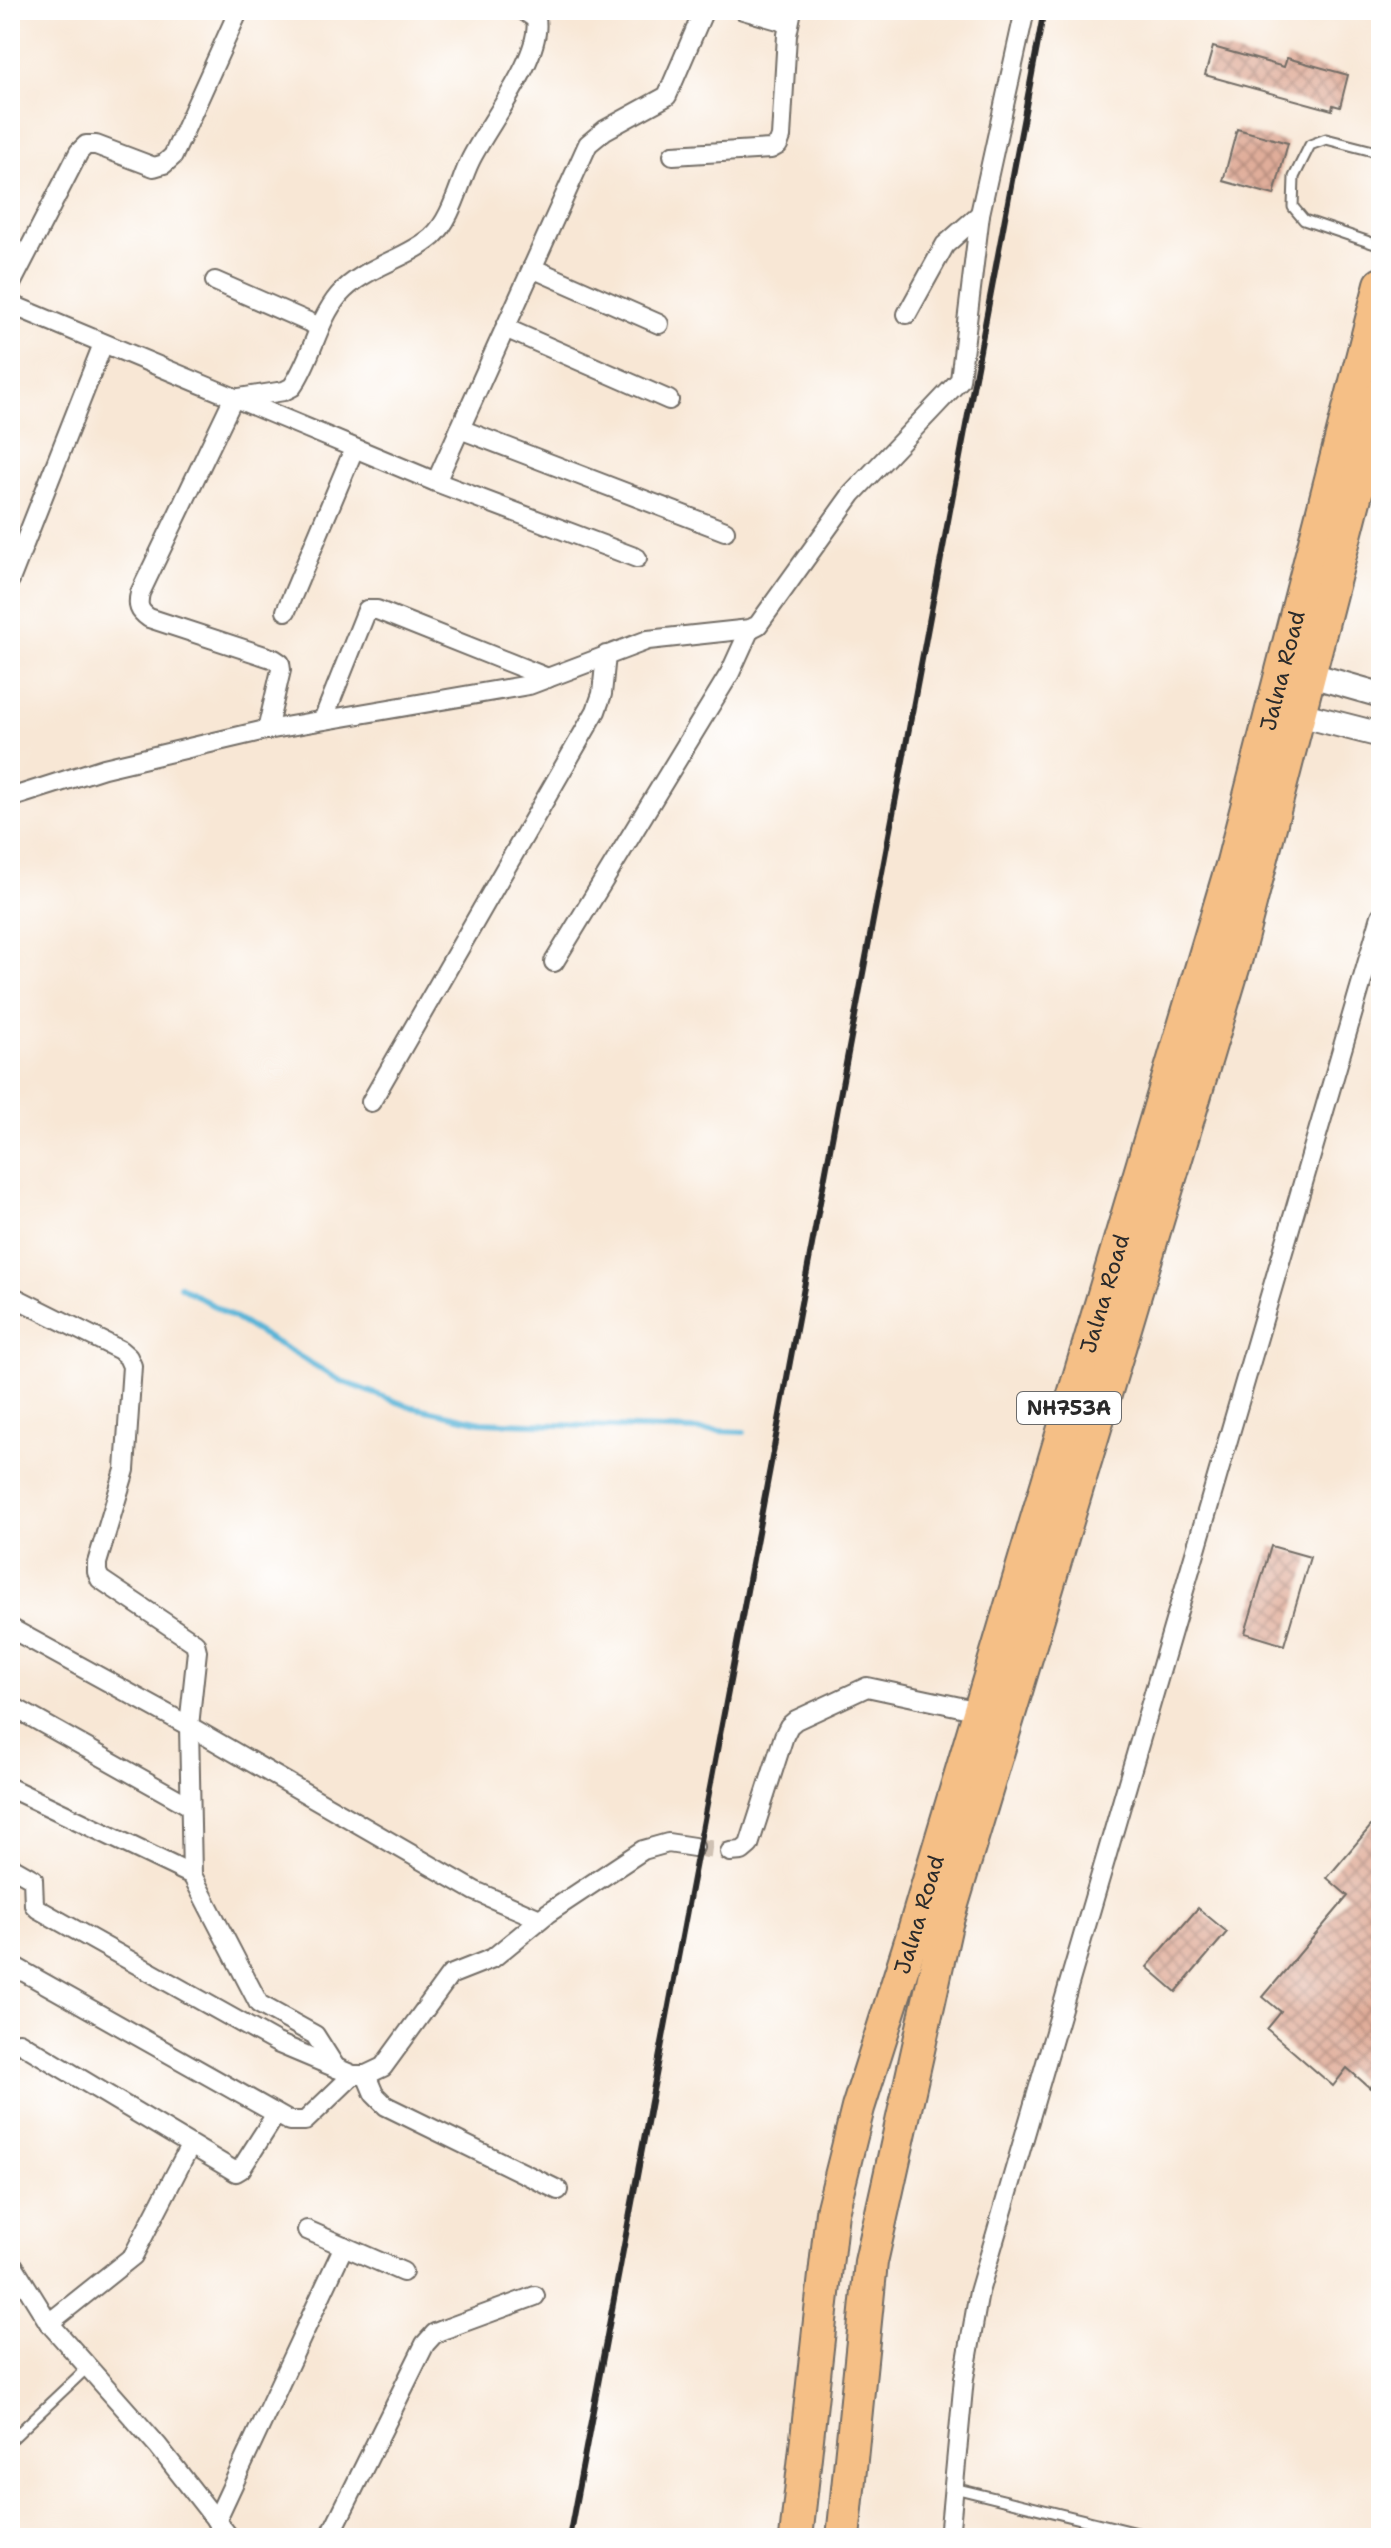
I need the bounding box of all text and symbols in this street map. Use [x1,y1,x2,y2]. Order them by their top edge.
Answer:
street label: Jalna Road [1253,607,1312,734]
street label: Jalna Road [1073,1231,1136,1357]
road number: NH753A [1017,1392,1121,1424]
street label: Jalna Road [887,1852,951,1978]

